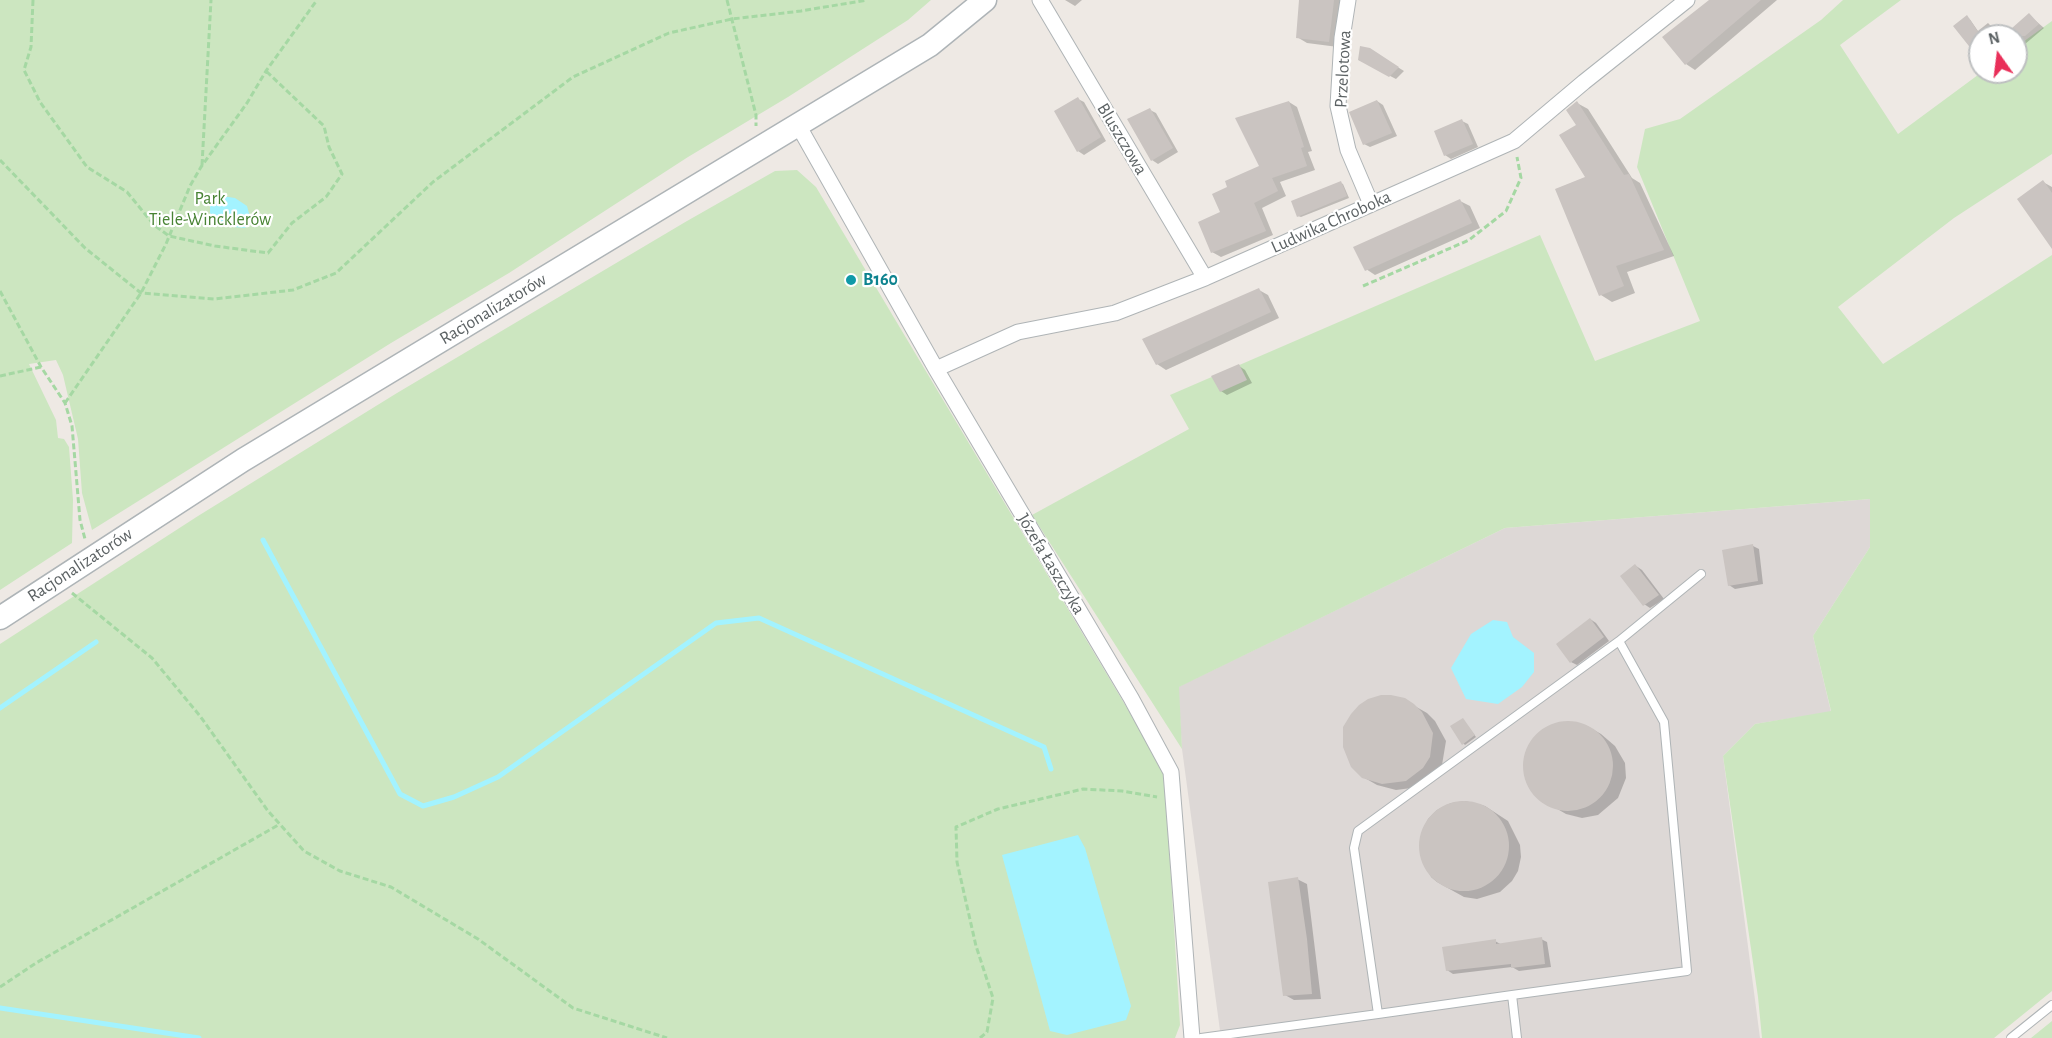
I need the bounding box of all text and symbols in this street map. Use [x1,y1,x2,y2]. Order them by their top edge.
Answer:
north arrow [1968,24,2028,84]
text: N [1987,29,2001,48]
street label: Przelotowa [1330,30,1356,108]
street label: Bluszczowa [1092,99,1152,179]
street label: Ludwika Chroboka [1268,186,1394,258]
park label: Park Tiele-Wincklerów [149,188,271,230]
street label: Racjonalizatorów [436,269,550,349]
place label: B160 [863,269,898,291]
marker: B160 [844,273,858,287]
street label: Józefa Łaszczyka [1012,510,1090,618]
street label: Racjonalizatorów [23,523,137,607]

